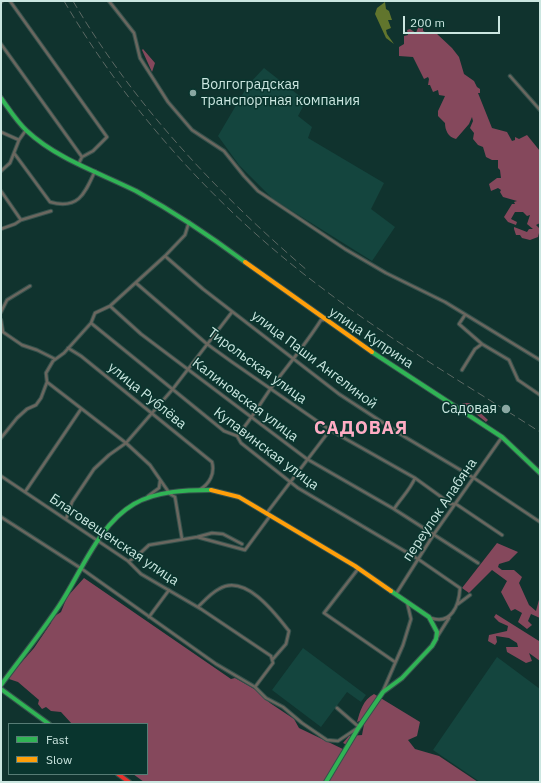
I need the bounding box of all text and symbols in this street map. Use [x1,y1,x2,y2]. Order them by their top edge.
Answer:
scale bar [405,8,502,34]
text: 200 m [410,15,445,30]
place label: Волгоградская транспортная компания [201,77,360,110]
marker: Волгоградская транспортная компания [188,88,198,98]
street label: улица Куприна [326,304,416,372]
street label: улица Паши Ангелиной [248,307,380,413]
street label: Тирольская улица [204,324,310,408]
street label: Калиновская улица [189,355,301,445]
street label: улица Рублёва [104,359,190,433]
place label: Садовая [442,401,497,417]
marker: Садовая [500,403,512,415]
street label: Купавинская улица [210,404,322,494]
district label: САДОВАЯ [314,418,408,440]
street label: переулок Алабяна [399,455,481,565]
street label: Благовещенская улица [46,490,182,590]
legend [8,723,148,775]
text: Fast [46,732,69,747]
text: Slow [46,752,72,767]

